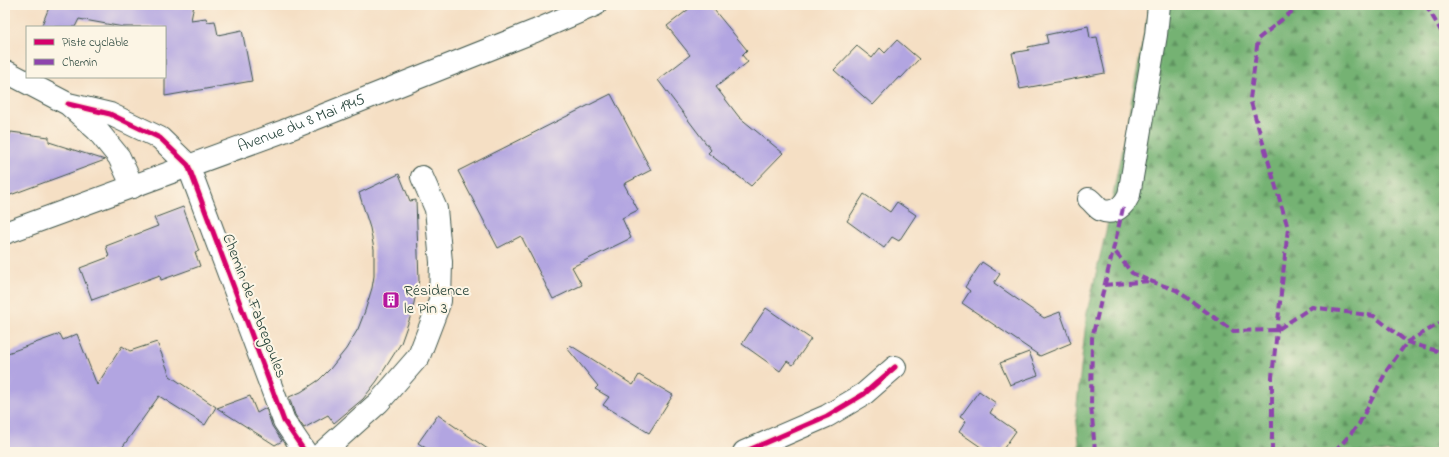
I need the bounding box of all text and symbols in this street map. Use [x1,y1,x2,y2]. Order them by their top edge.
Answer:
legend [26,26,166,78]
text: Piste cyclable [62,34,129,53]
text: Chemin [62,54,97,72]
street label: Avenue du 8 Mai 1945 [234,88,369,159]
street label: Chemin de Fabregoules [215,230,293,382]
place label: Résidence le Pin 3 [404,279,470,321]
building icon: Résidence le Pin 3 [381,290,401,310]

